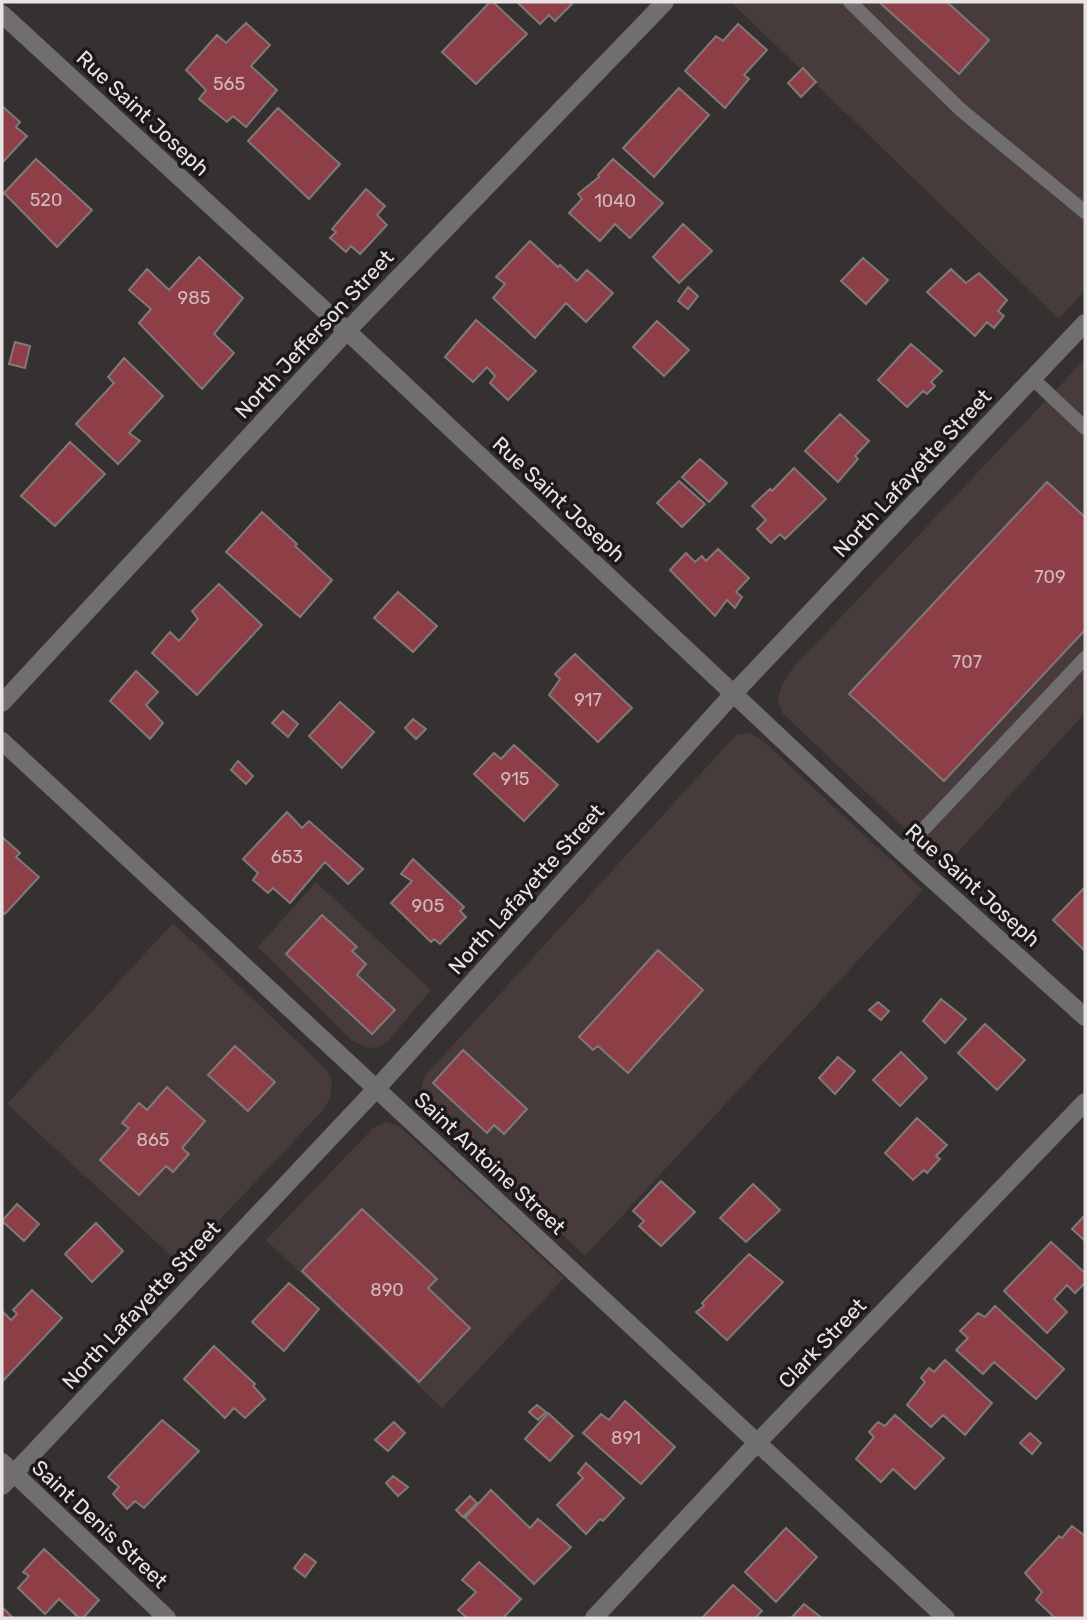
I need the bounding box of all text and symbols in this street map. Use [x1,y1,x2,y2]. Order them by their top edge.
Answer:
street label: Rue Saint Joseph [72,45,214,181]
house number: 565 [213,73,245,95]
house number: 520 [30,189,62,211]
house number: 1040 [594,190,636,212]
street label: North Jefferson Street [229,245,399,423]
house number: 985 [178,287,210,309]
street label: North Lafayette Street [828,384,996,562]
street label: Rue Saint Joseph [488,431,630,567]
house number: 709 [1034,566,1066,588]
house number: 707 [952,651,982,673]
house number: 917 [574,689,602,711]
house number: 915 [500,768,530,790]
street label: North Lafayette Street [443,799,609,979]
street label: Rue Saint Joseph [901,818,1045,952]
house number: 653 [271,846,303,868]
house number: 905 [412,895,444,917]
street label: Saint Antoine Street [409,1087,571,1239]
house number: 865 [137,1129,170,1151]
street label: North Lafayette Street [57,1216,225,1394]
house number: 890 [370,1279,404,1301]
street label: Clark Street [773,1293,871,1393]
house number: 891 [611,1427,641,1449]
street label: Saint Denis Street [27,1455,173,1593]

